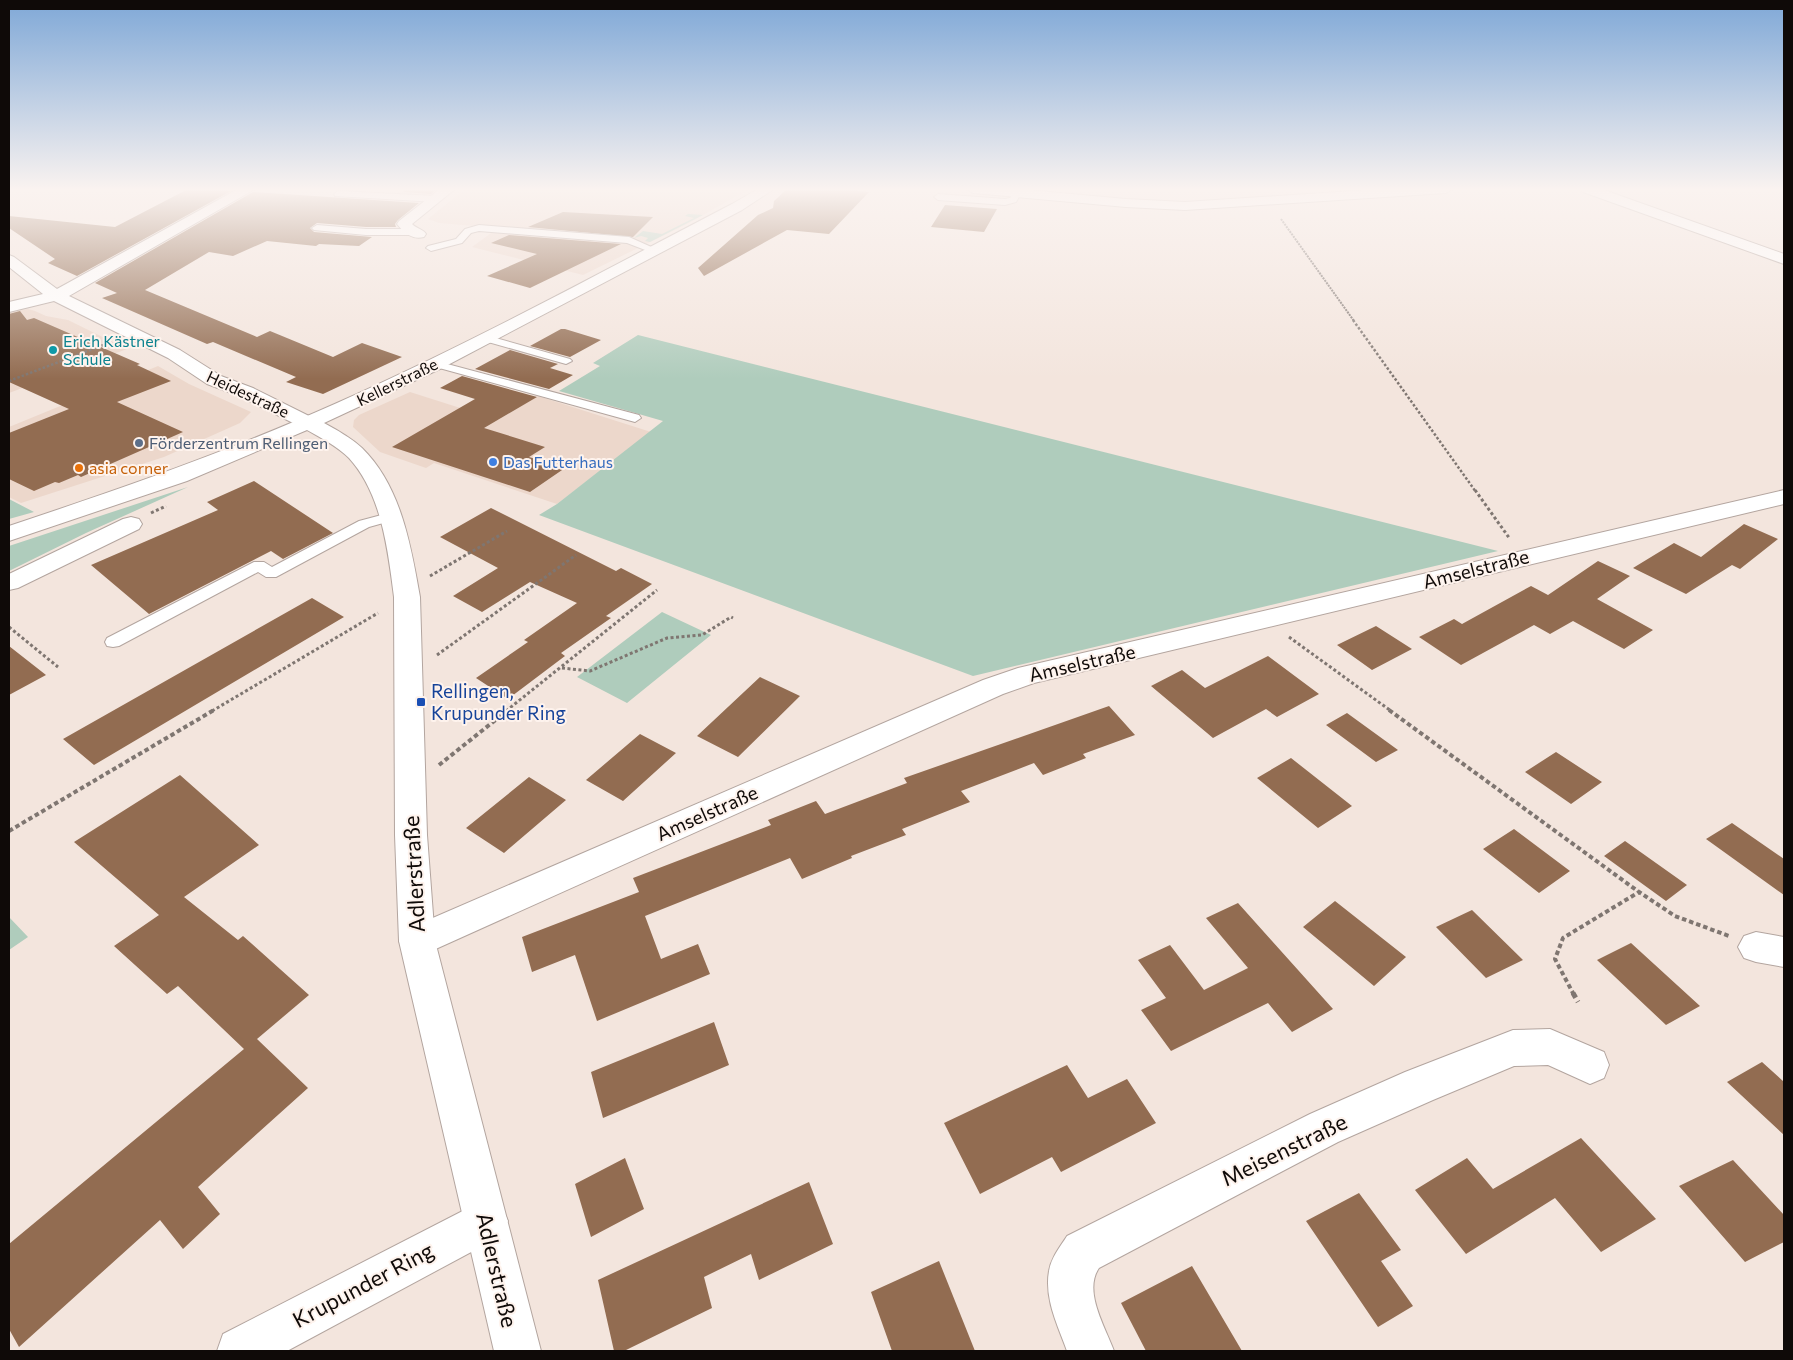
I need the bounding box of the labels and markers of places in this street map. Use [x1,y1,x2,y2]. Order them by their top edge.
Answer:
place label: Erich Kästner Schule [63,331,161,368]
marker: Erich Kästner Schule [47,344,59,356]
place label: Förderzentrum Rellingen [149,433,328,452]
marker: Förderzentrum Rellingen [133,437,145,449]
place label: Das Futterhaus [503,452,613,471]
marker: Das Futterhaus [487,456,499,468]
place label: asia corner [89,458,169,477]
marker: asia corner [73,462,85,474]
place label: Rellingen, Krupunder Ring [431,679,566,724]
marker: Rellingen, Krupunder Ring [415,696,427,708]

